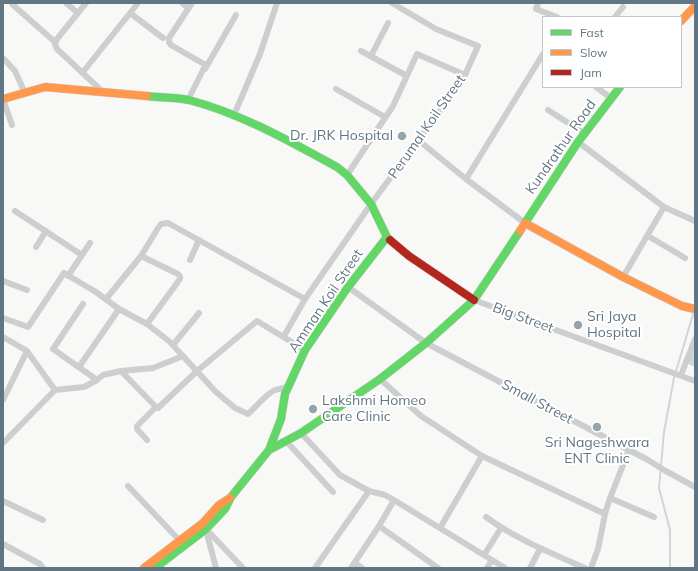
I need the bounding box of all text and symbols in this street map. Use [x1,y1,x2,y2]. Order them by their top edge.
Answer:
legend [542,16,682,88]
text: Fast [580,25,604,40]
text: Slow [580,45,608,60]
text: Jam [580,65,602,80]
street label: Perumal Koil Street [385,72,469,182]
street label: Kundrathur Road [522,97,600,197]
place label: Dr. JRK Hospital [290,128,393,144]
marker: Dr. JRK Hospital [396,130,408,142]
street label: Amman Koil Street [285,246,367,356]
street label: Big Street [490,299,556,337]
place label: Sri Jaya Hospital [587,309,641,342]
marker: Sri Jaya Hospital [572,319,584,331]
street label: Small Street [498,376,576,428]
place label: Lakshmi Homeo Care Clinic [322,393,426,426]
marker: Lakshmi Homeo Care Clinic [307,403,319,415]
marker: Sri Nageshwara ENT Clinic [591,421,603,433]
place label: Sri Nageshwara ENT Clinic [545,435,649,468]

